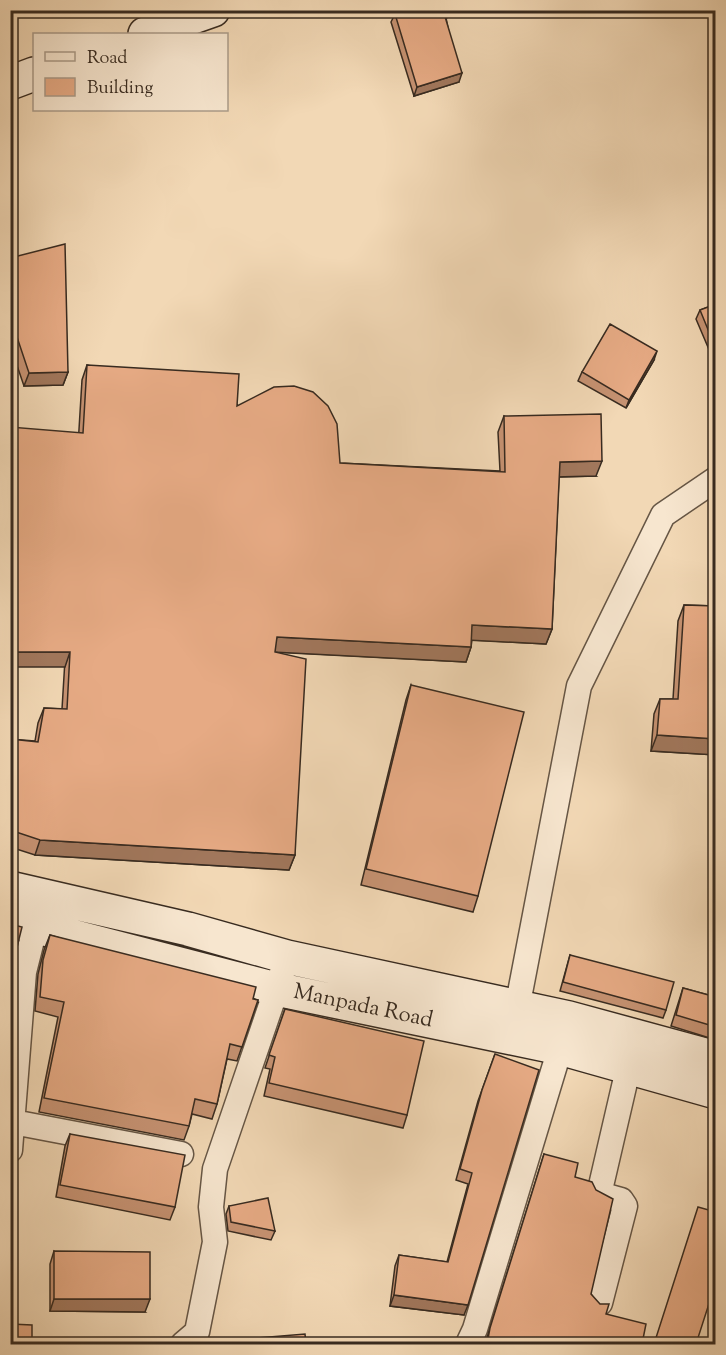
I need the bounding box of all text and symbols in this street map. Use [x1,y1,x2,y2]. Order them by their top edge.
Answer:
legend [33,33,228,111]
text: Road [87,46,127,72]
text: Building [87,76,153,102]
street label: Manpada Road [290,977,436,1037]

